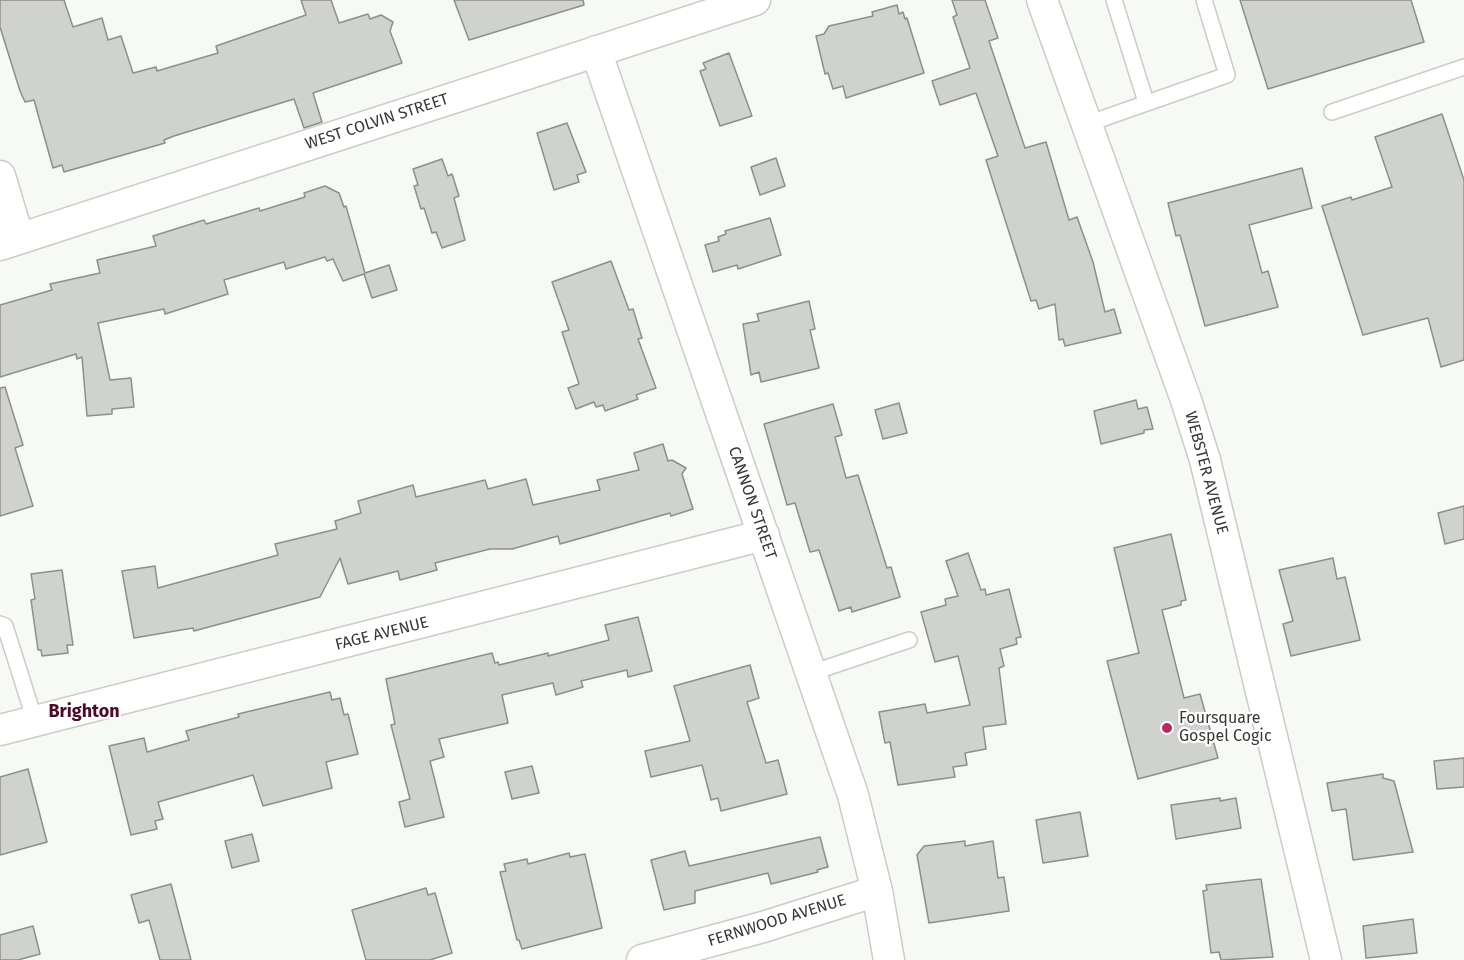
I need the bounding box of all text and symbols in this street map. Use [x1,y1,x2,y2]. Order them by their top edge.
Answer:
street label: WEST COLVIN STREET [303,90,451,154]
street label: WEBSTER AVENUE [1180,409,1232,537]
street label: CANNON STREET [724,444,780,562]
street label: FAGE AVENUE [333,613,431,655]
district label: Brighton [48,701,120,723]
place label: Foursquare Gospel Cogic [1179,709,1272,747]
marker: Foursquare Gospel Cogic [1160,721,1174,735]
street label: FERNWOOD AVENUE [706,891,848,951]

